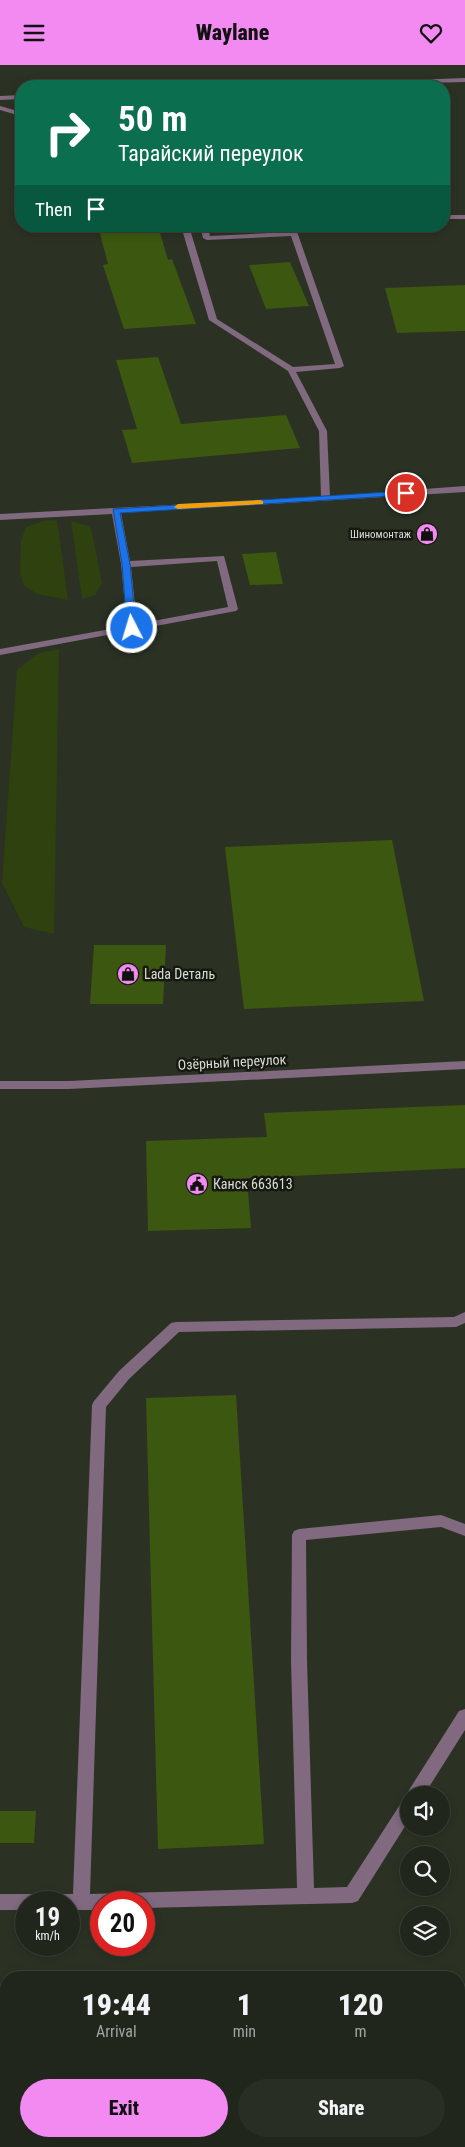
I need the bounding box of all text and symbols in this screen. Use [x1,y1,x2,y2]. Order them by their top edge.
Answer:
icon: menu [20,19,48,47]
icon: heart [417,19,445,47]
text: Waylane [196,20,269,45]
text: 50 m [118,99,187,140]
icon: right [35,100,100,165]
text: Тарайский переулок [118,141,304,166]
icon: arrive [82,195,110,223]
text: Then [35,198,72,221]
pin [385,472,427,514]
icon: arrive [392,479,420,507]
shop icon: Шиномонтаж [415,522,439,546]
place label: Шиномонтаж [350,528,412,541]
position arrow [105,601,157,653]
shop icon: Lada Dеталь [116,962,140,986]
place label: Lada Dеталь [144,966,215,982]
street label: Озёрный переулок [177,1051,287,1073]
public building icon: Канск 663613 [185,1172,209,1196]
place label: Канск 663613 [213,1176,293,1192]
map controls [400,1786,450,1956]
button: sound [400,1786,450,1836]
button: search [400,1846,450,1896]
speed limit sign: 20 [90,1891,155,1956]
text: 19 [35,1903,60,1932]
button: layers [400,1906,450,1956]
text: km/h [35,1929,60,1943]
text: 19:44 [82,1987,151,2022]
text: 1 [237,1987,252,2022]
text: 120 [338,1987,383,2022]
text: Arrival [96,2022,137,2041]
text: min [233,2022,256,2041]
text: m [355,2022,367,2041]
button: Exit [20,2079,228,2137]
button: Share [238,2079,445,2137]

